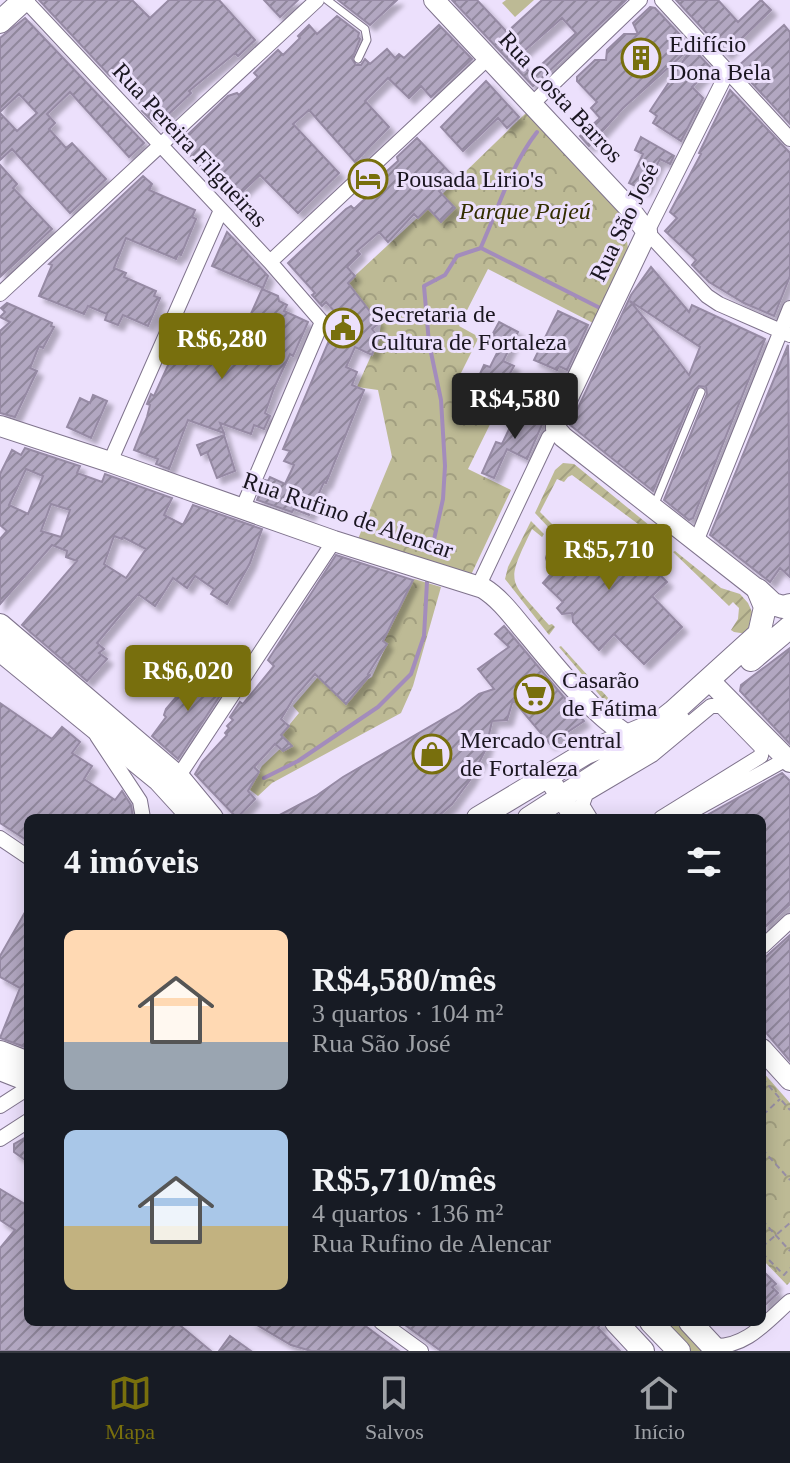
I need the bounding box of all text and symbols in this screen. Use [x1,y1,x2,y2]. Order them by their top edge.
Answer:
street label: Rua Costa Barros [494,26,628,168]
place label: Edifício Dona Bela [669,31,771,85]
building icon: Edifício Dona Bela [620,37,662,79]
street label: Rua Pereira Filgueiras [107,58,273,232]
hotel icon: Pousada Lirio's [347,158,389,200]
street label: Rua São José [584,159,664,285]
place label: Pousada Lirio's [396,166,544,192]
park label: Parque Pajeú [458,198,591,224]
place label: Secretaria de Cultura de Fortaleza [371,301,567,355]
public building icon: Secretaria de Cultura de Fortaleza [322,307,364,349]
pin: R$6,280 [148,313,296,381]
text: R$6,280 [177,324,267,353]
pin: R$4,580 [441,373,589,441]
text: R$4,580 [470,384,560,413]
street label: Rua Rufino de Alencar [239,467,457,563]
pin: R$5,710 [535,524,683,592]
text: R$5,710 [564,535,654,564]
pin: R$6,020 [114,645,262,713]
text: R$6,020 [143,656,233,685]
place label: Casarão de Fátima [562,667,658,721]
supermarket icon: Casarão de Fátima [513,673,555,715]
place label: Mercado Central de Fortaleza [460,727,622,781]
shop icon: Mercado Central de Fortaleza [411,733,453,775]
icon: filters [682,840,726,884]
text: 4 imóveis [64,843,199,880]
text: R$4,580/mês [312,961,496,998]
icon: home [128,962,224,1058]
text: 3 quartos · 104 m² [312,999,503,1028]
text: Rua São José [312,1029,451,1058]
text: R$5,710/mês [312,1161,496,1198]
icon: home [128,1162,224,1258]
text: 4 quartos · 136 m² [312,1199,503,1228]
text: Rua Rufino de Alencar [312,1229,551,1258]
tab: Mapa [105,1371,155,1445]
tab: Salvos [365,1371,424,1445]
tab: Início [634,1371,685,1445]

